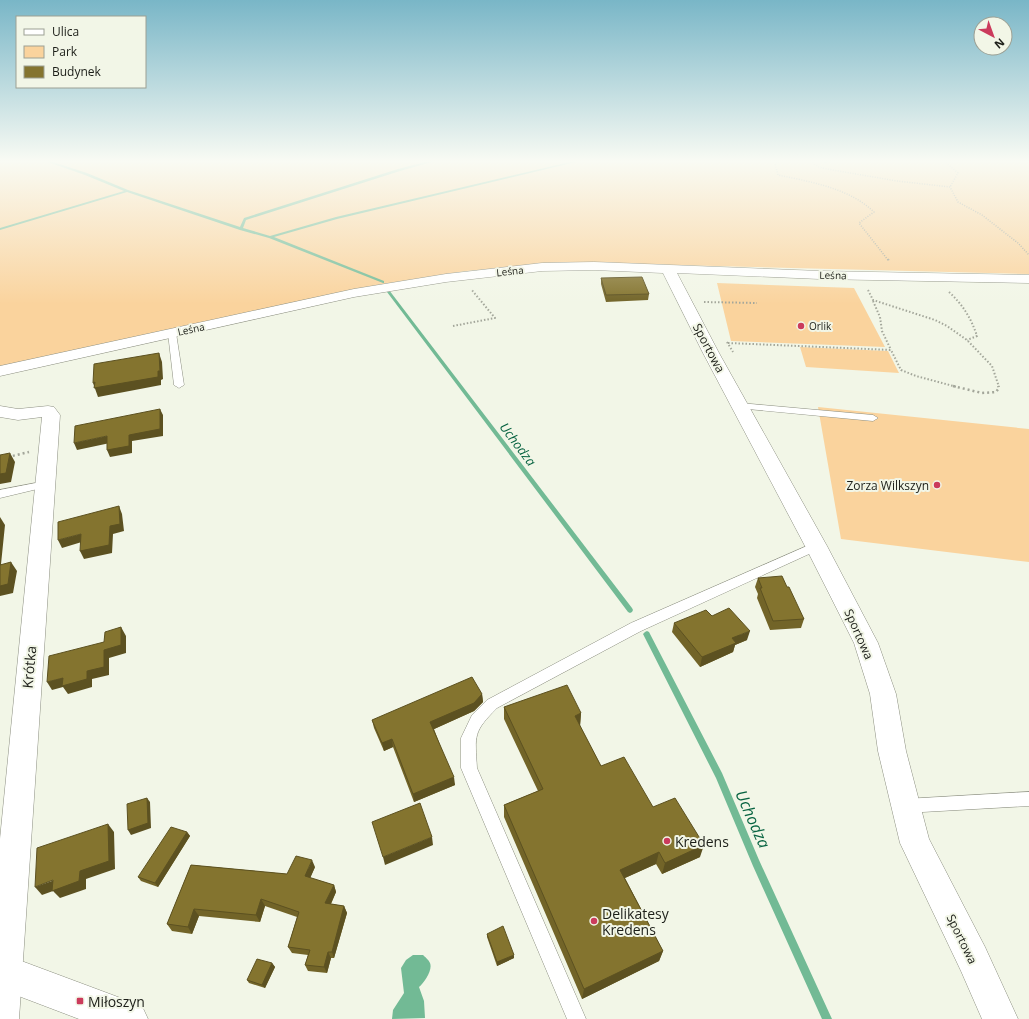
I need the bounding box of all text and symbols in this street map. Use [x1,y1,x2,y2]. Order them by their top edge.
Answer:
legend [16,16,146,88]
north arrow [973,16,1013,56]
text: Ulica [52,23,79,40]
text: N [992,35,1008,53]
text: Park [52,43,78,60]
text: Budynek [52,63,102,80]
street label: Leśna [496,263,524,279]
street label: Leśna [819,268,847,282]
street label: Leśna [176,319,206,339]
place label: Orlik [809,319,832,333]
street label: Sportowa [689,320,729,376]
marker: Orlik [796,321,806,331]
water label: Uchodza [496,419,541,470]
place label: Zorza Wilkszyn [846,477,929,494]
marker: Zorza Wilkszyn [932,480,942,490]
street label: Sportowa [840,606,878,662]
street label: Krótka [18,645,40,689]
water label: Uchodza [730,786,776,852]
place label: Kredens [675,832,729,851]
marker: Kredens [662,836,672,846]
place label: Delikatesy Kredens [602,904,670,939]
street label: Sportowa [943,911,981,967]
marker: Delikatesy Kredens [589,916,599,926]
place label: Miłoszyn [88,992,145,1011]
marker: Miłoszyn [75,996,85,1006]

